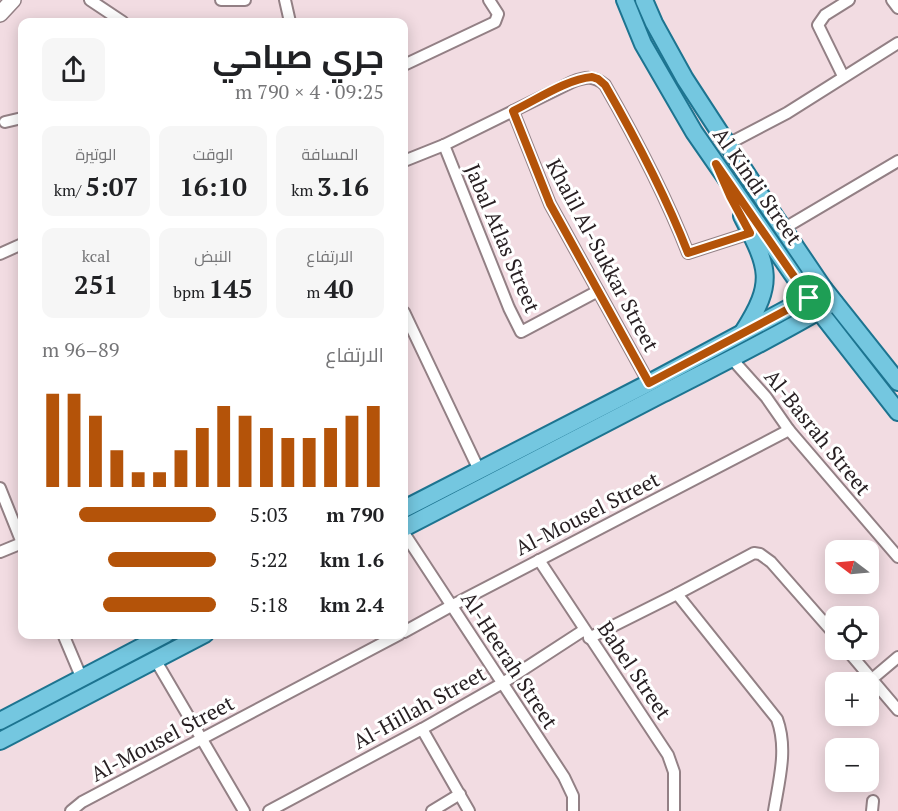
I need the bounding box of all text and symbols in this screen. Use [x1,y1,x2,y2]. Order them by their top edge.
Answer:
text: جري صباحي [212,34,384,77]
button: share [42,38,105,101]
text: 09:25 · 4 × 790 m [235,78,384,105]
street label: Al Kindi Street [707,122,809,250]
text: الوتيرة [75,143,117,165]
text: الوقت [193,143,233,165]
text: المسافة [302,143,358,165]
street label: Khalil Al-Sukkar Street [540,154,666,356]
street label: Jabal Atlas Street [459,159,547,317]
text: 5:07 [85,169,138,203]
text: 16:10 [179,169,247,203]
text: 3.16 [317,169,369,203]
text: /km [54,179,85,201]
text: km [291,179,317,201]
text: kcal [82,245,110,267]
text: النبض [194,245,232,267]
text: الارتفاع [307,245,353,267]
text: 251 [74,267,118,301]
text: 145 [209,271,253,305]
text: 40 [324,271,354,305]
pin [783,272,834,323]
text: bpm [173,281,209,303]
text: m [306,281,324,303]
icon: arrive [792,281,825,314]
text: 89–96 m [42,336,119,363]
text: الارتفاع [325,341,384,368]
street label: Al-Basrah Street [759,363,878,501]
street label: Al-Mousel Street [510,464,664,561]
text: 5:03 [249,501,288,528]
text: 790 m [326,501,384,528]
north arrow [825,540,879,594]
map controls [825,540,879,792]
text: 5:22 [249,546,288,573]
text: 1.6 km [320,546,384,573]
street label: Al-Heerah Street [455,586,565,734]
text: 5:18 [249,591,288,618]
text: 2.4 km [320,591,384,618]
button: locate [825,606,879,660]
street label: Babel Street [592,615,678,725]
street label: Al-Hillah Street [348,659,491,755]
button: + [825,672,879,726]
street label: Al-Mousel Street [85,688,239,788]
button: − [825,738,879,792]

